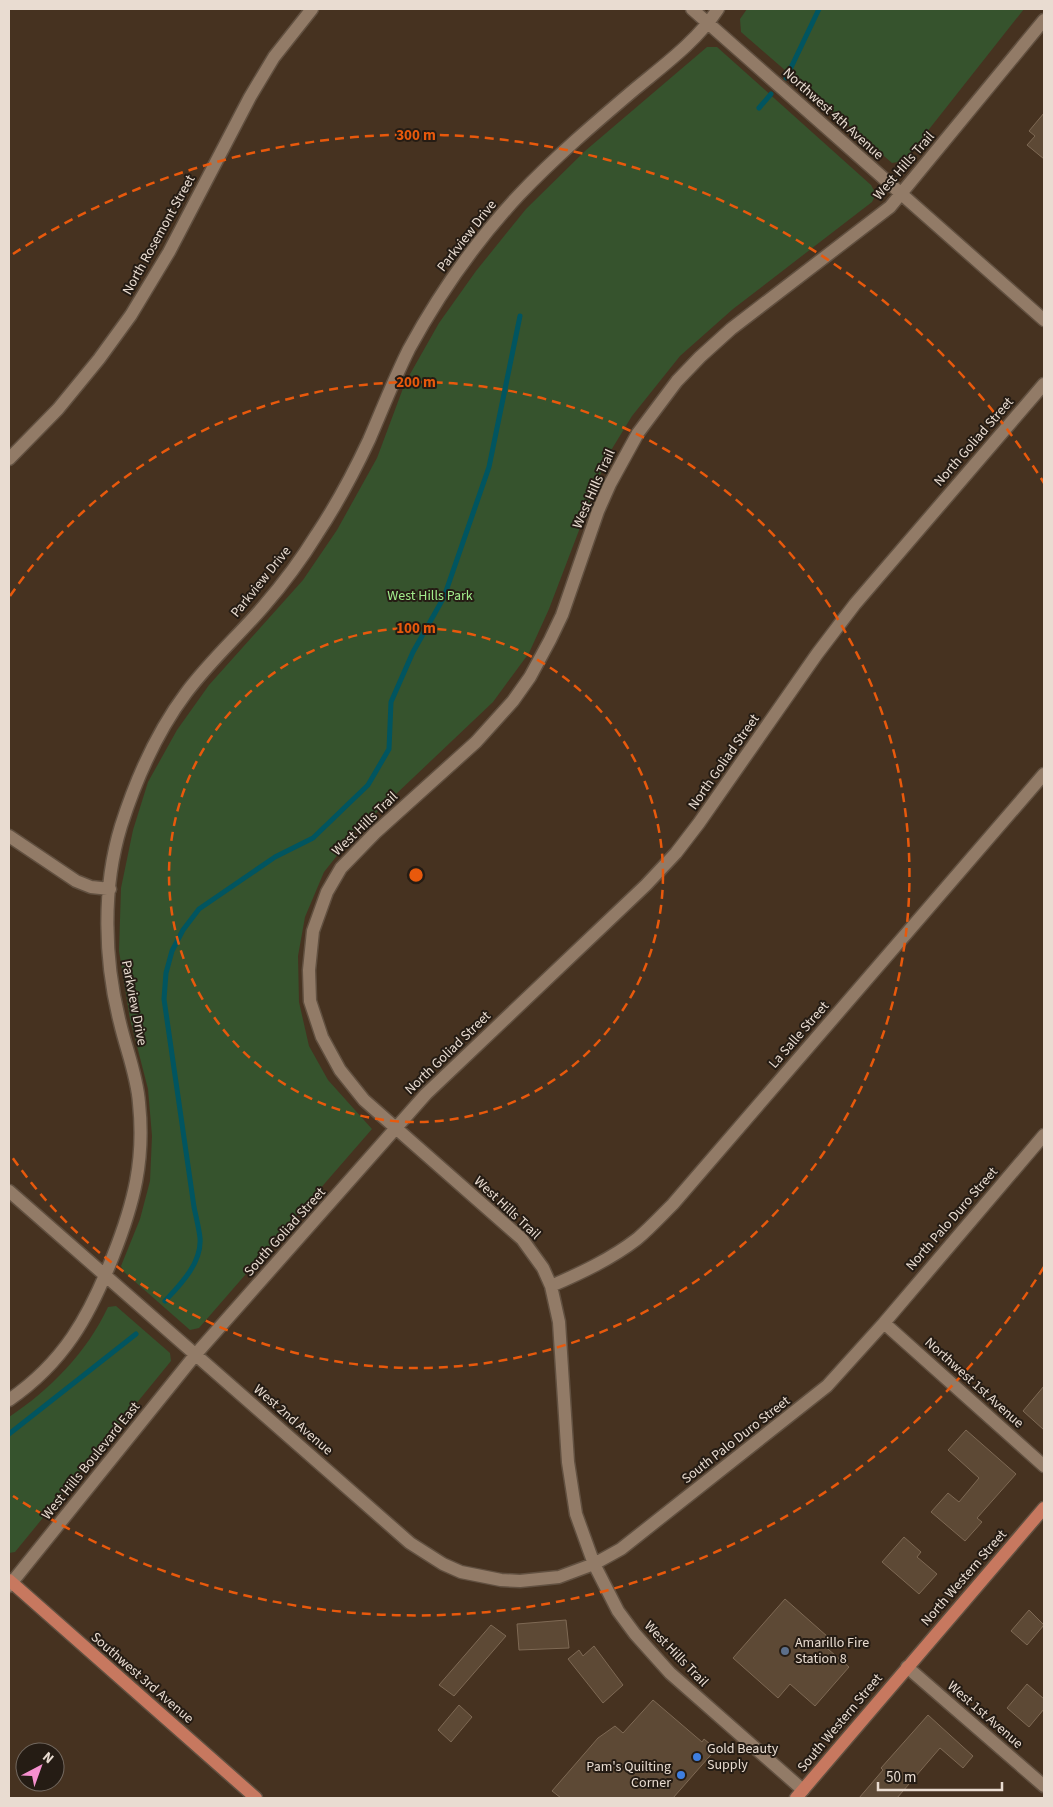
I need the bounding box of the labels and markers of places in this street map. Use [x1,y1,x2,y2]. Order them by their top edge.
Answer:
centre of rings [407,866,425,884]
place label: Amarillo Fire Station 8 [795,1633,869,1669]
marker: Amarillo Fire Station 8 [779,1645,791,1657]
place label: Gold Beauty Supply [707,1739,779,1775]
marker: Gold Beauty Supply [691,1751,703,1763]
place label: Pam's Quilting Corner [586,1757,671,1793]
marker: Pam's Quilting Corner [675,1769,687,1781]

